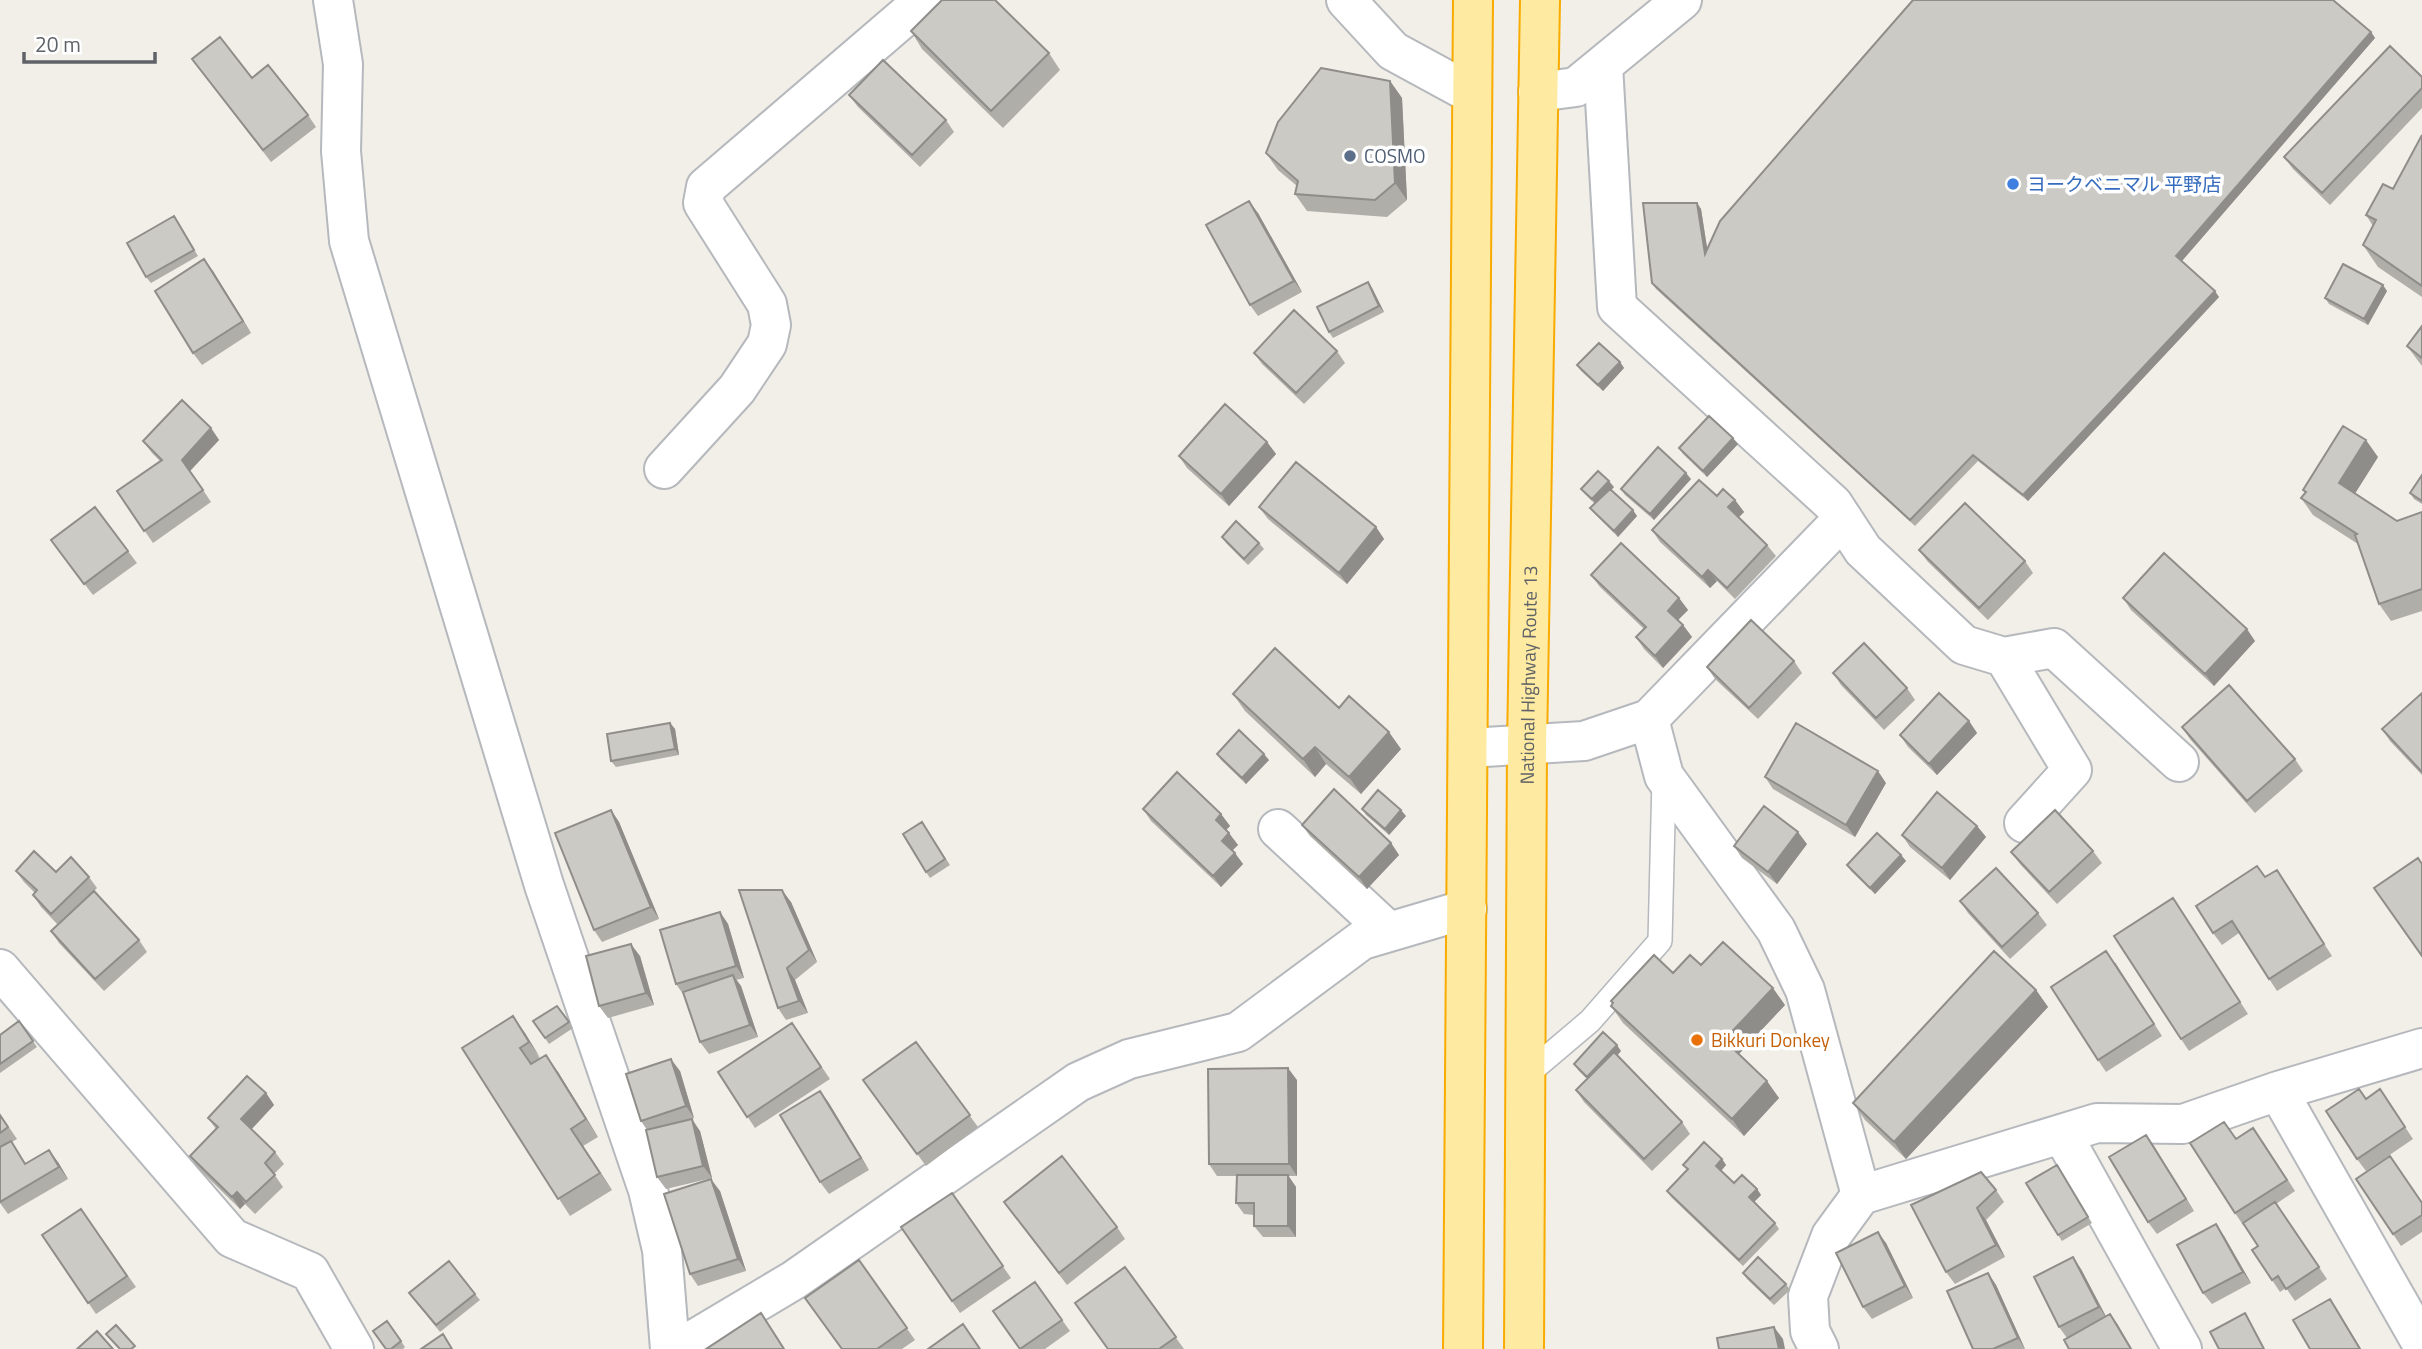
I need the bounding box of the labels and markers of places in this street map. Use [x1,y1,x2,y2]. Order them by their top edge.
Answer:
place label: COSMO [1364,141,1425,170]
marker: COSMO [1342,148,1358,164]
place label: ヨークベニマル 平野店 [2027,169,2221,198]
marker: ヨークベニマル 平野店 [2005,176,2021,192]
place label: Bikkuri Donkey [1711,1025,1830,1054]
marker: Bikkuri Donkey [1689,1032,1705,1048]

